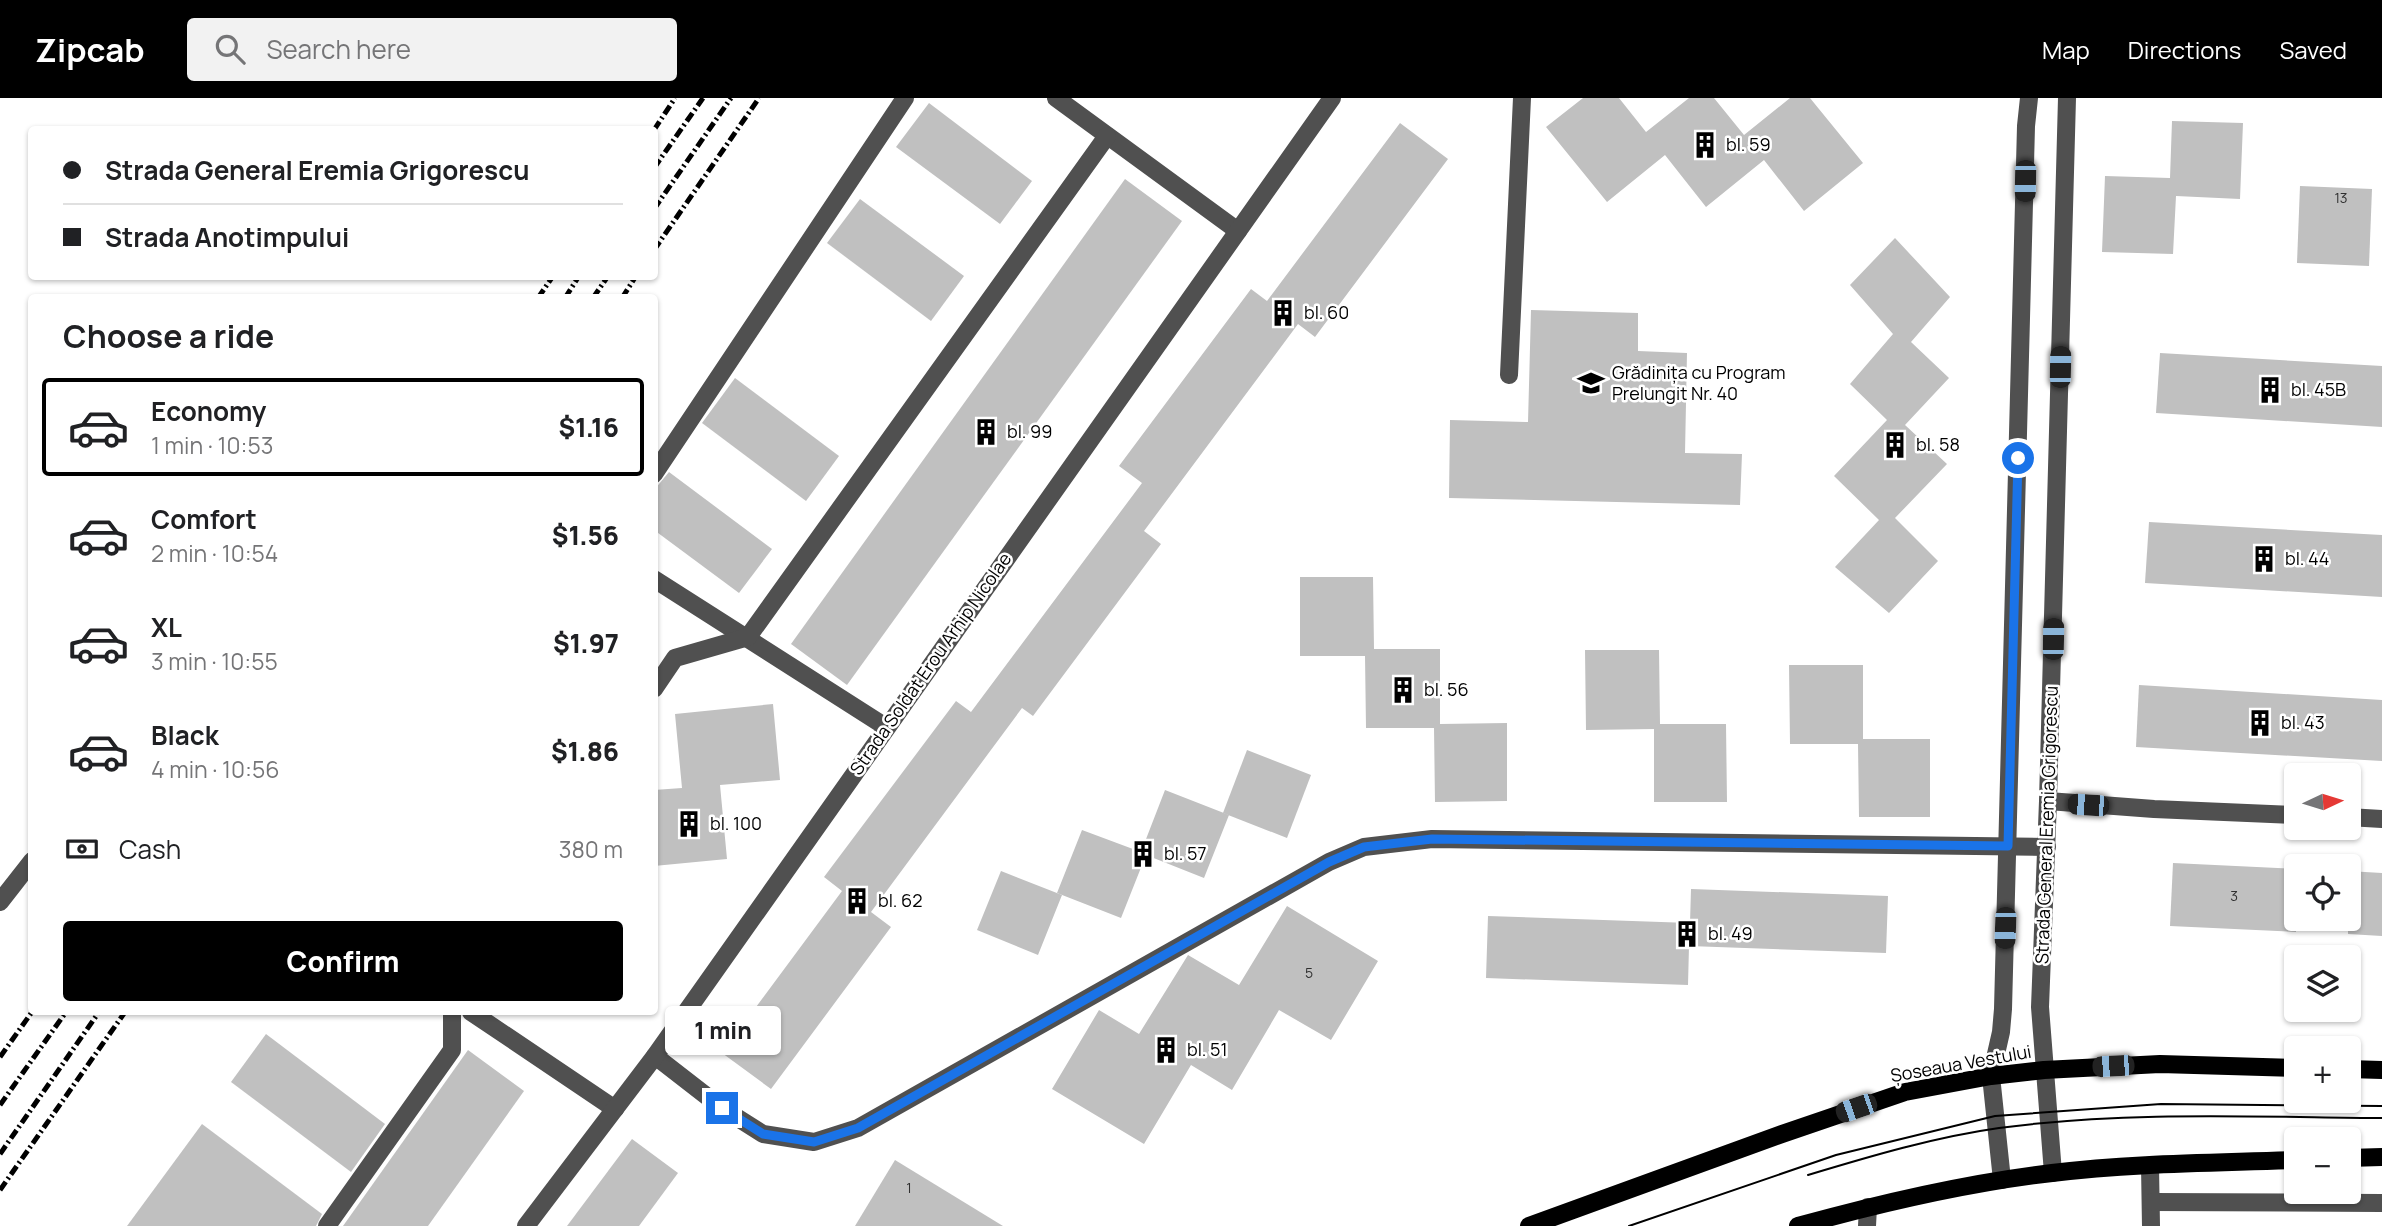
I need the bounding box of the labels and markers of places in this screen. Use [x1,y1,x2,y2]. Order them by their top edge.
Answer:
building icon: bl. 59 [1690,130,1720,160]
place label: bl. 59 [1726,132,1771,156]
building icon: bl. 60 [1268,298,1298,328]
place label: bl. 60 [1304,300,1349,324]
place label: Grădinița cu Program Prelungit Nr. 40 [1612,360,1786,405]
school or university icon: Grădinița cu Program Prelungit Nr. 40 [1576,368,1606,398]
building icon: bl. 45B [2255,375,2285,405]
place label: bl. 45B [2291,377,2346,401]
building icon: bl. 99 [971,417,1001,447]
place label: bl. 99 [1007,419,1052,443]
building icon: bl. 58 [1880,430,1910,460]
place label: bl. 58 [1916,432,1960,456]
building icon: bl. 44 [2249,544,2279,574]
place label: bl. 44 [2285,546,2329,570]
building icon: bl. 56 [1388,675,1418,705]
place label: bl. 56 [1424,677,1469,701]
building icon: bl. 43 [2245,708,2275,738]
place label: bl. 43 [2281,710,2325,734]
building icon: bl. 100 [674,809,704,839]
place label: bl. 100 [710,811,762,835]
building icon: bl. 57 [1128,839,1158,869]
place label: bl. 57 [1164,841,1206,865]
building icon: bl. 62 [842,886,872,916]
place label: bl. 62 [878,888,922,912]
building icon: bl. 49 [1672,919,1702,949]
place label: bl. 49 [1708,921,1753,945]
building icon: bl. 51 [1151,1035,1181,1065]
place label: bl. 51 [1187,1037,1227,1061]

